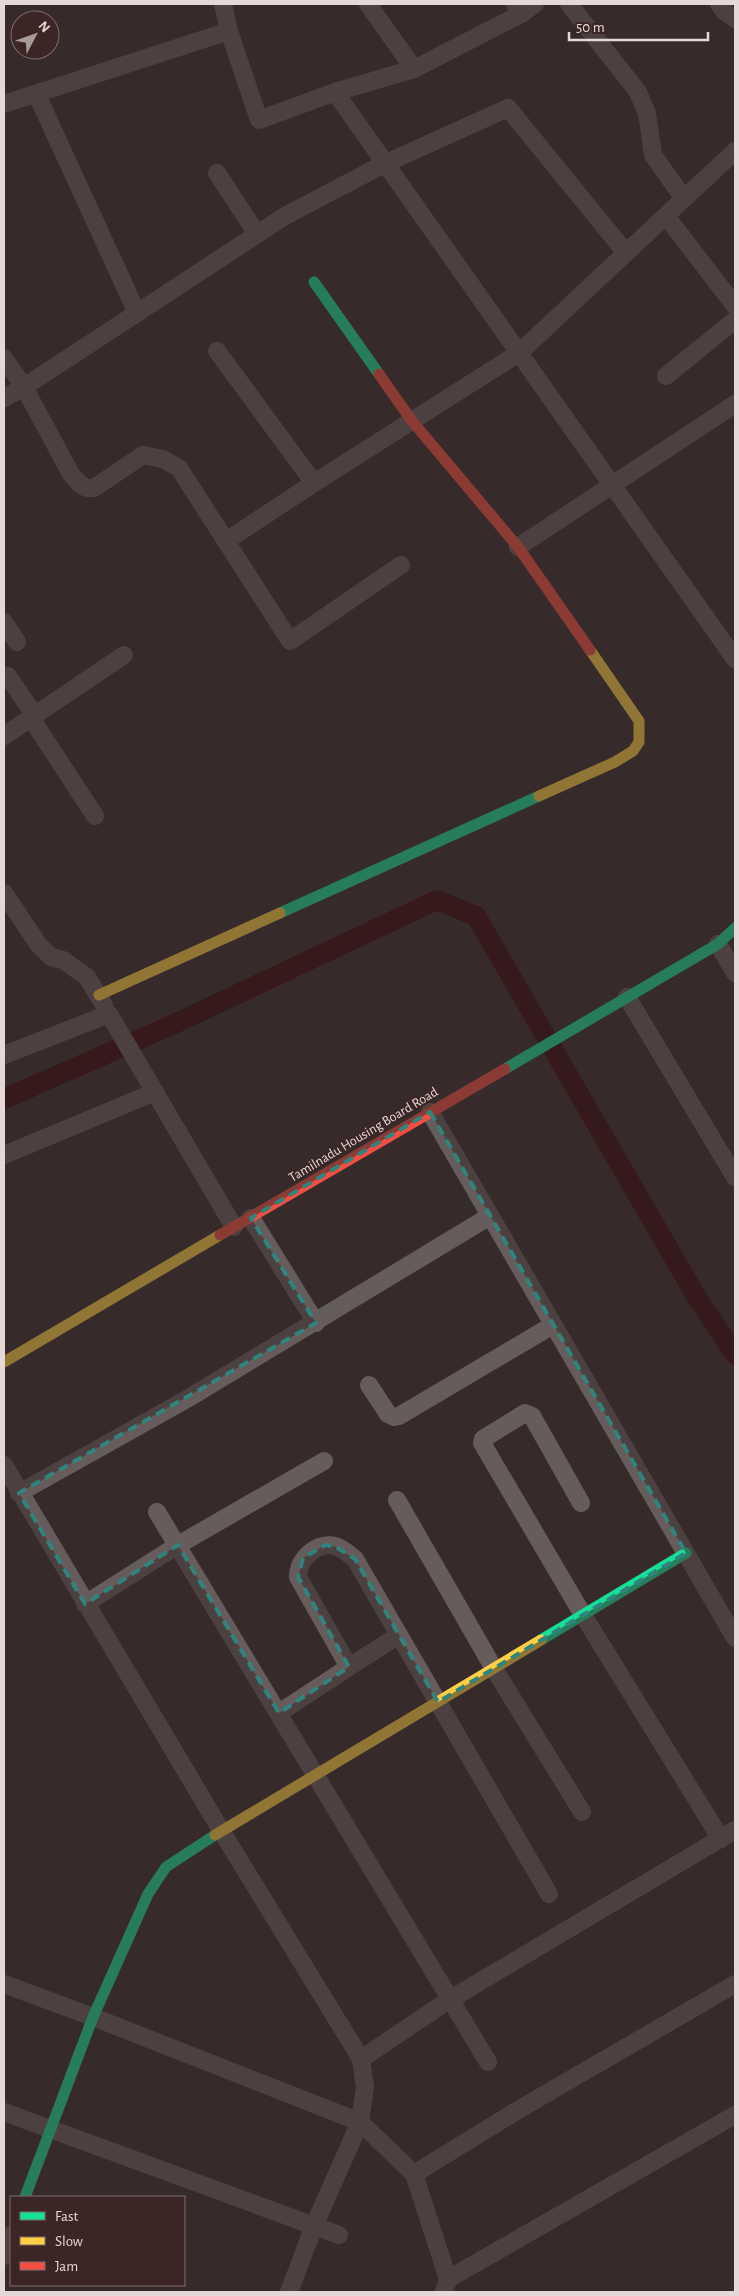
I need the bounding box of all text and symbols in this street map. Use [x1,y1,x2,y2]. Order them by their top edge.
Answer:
north arrow [10,10,60,60]
scale bar [569,10,708,42]
text: N [36,19,53,35]
text: 50 m [576,20,605,35]
street label: Tamilnadu Housing Board Road [286,1085,441,1185]
legend [10,2196,185,2286]
text: Fast [55,2209,79,2224]
text: Slow [55,2234,83,2249]
text: Jam [55,2259,78,2274]

